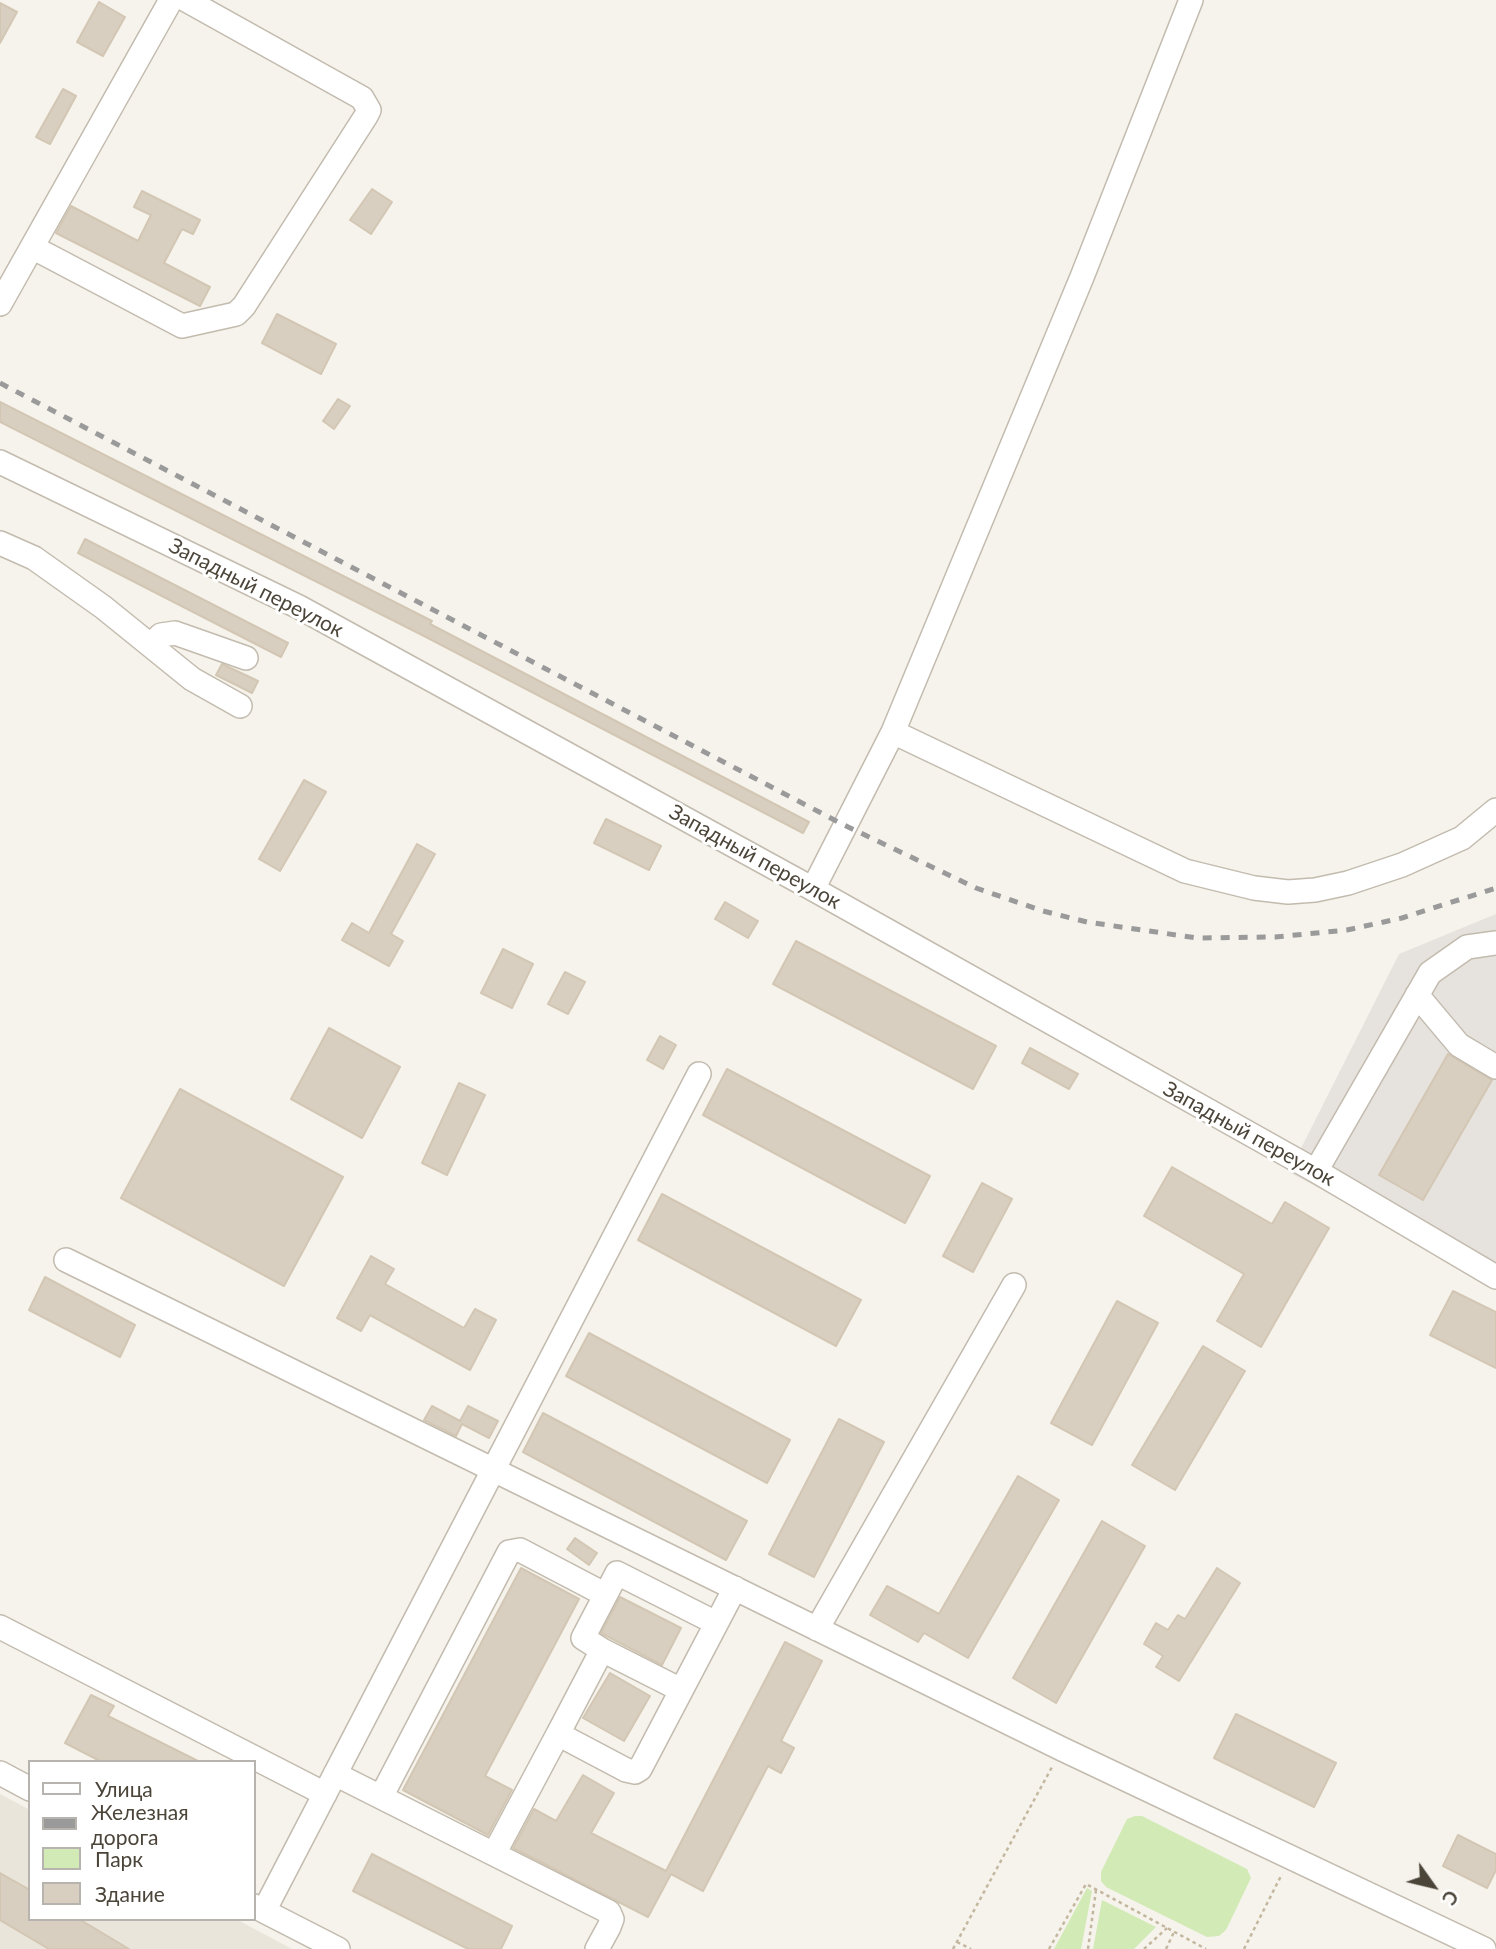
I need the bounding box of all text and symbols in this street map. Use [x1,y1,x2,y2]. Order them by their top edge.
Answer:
street label: Западный переулок [165,533,347,643]
street label: Западный переулок [665,799,845,915]
street label: Западный переулок [1159,1076,1339,1192]
legend [28,1760,256,1921]
text: Улица [95,1776,153,1801]
text: Железная дорога [91,1799,189,1849]
text: Парк [95,1846,143,1871]
north arrow [1398,1851,1468,1921]
text: Здание [95,1881,165,1906]
text: С [1438,1886,1464,1910]

